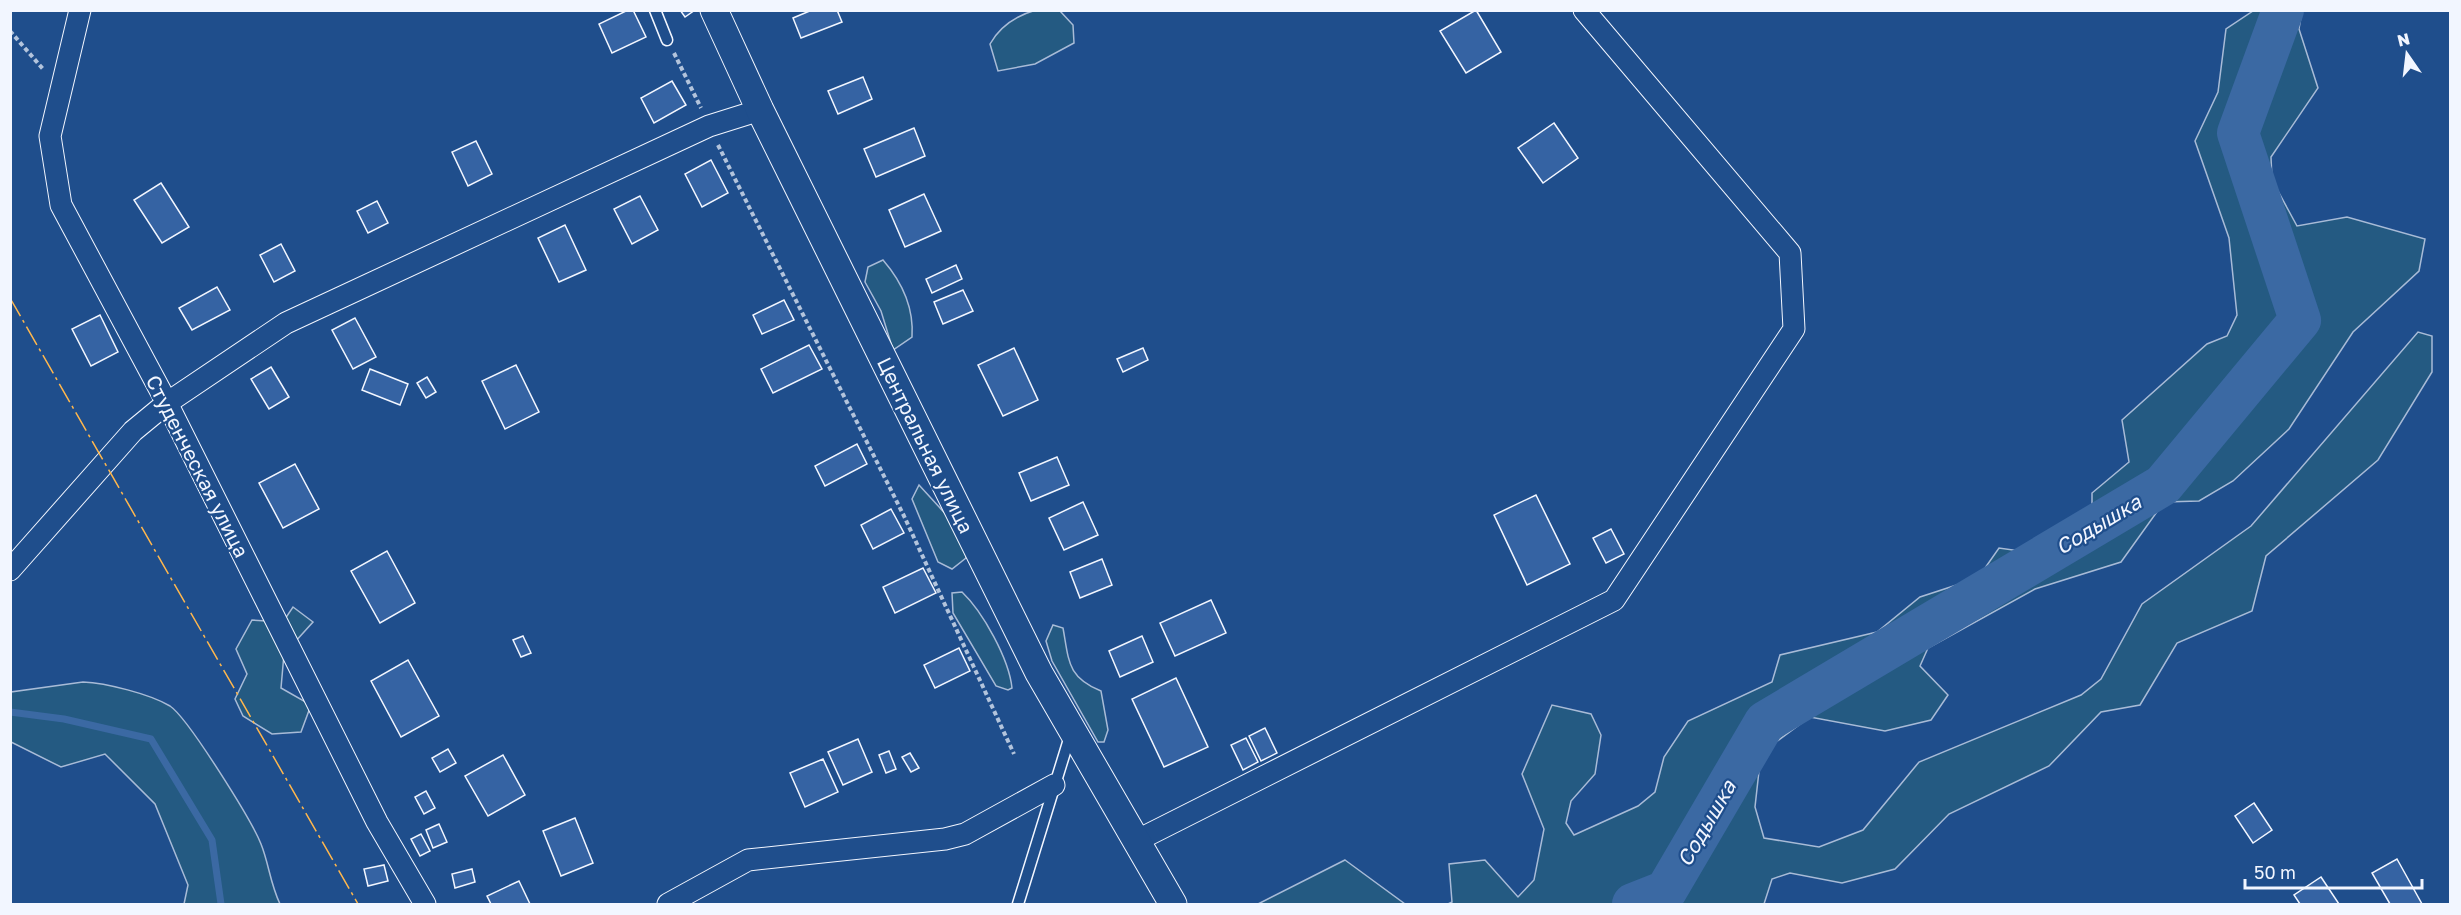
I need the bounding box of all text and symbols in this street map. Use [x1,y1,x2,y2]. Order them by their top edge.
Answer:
north arrow [2377,24,2437,84]
text: N [2395,28,2412,51]
street label: Центральная улица [873,353,979,537]
street label: Студенческая улица [142,371,254,561]
water label: Содышка [2050,488,2147,560]
water label: Содышка [1671,774,1742,871]
scale bar [2245,852,2422,890]
text: 50 m [2254,861,2296,883]

